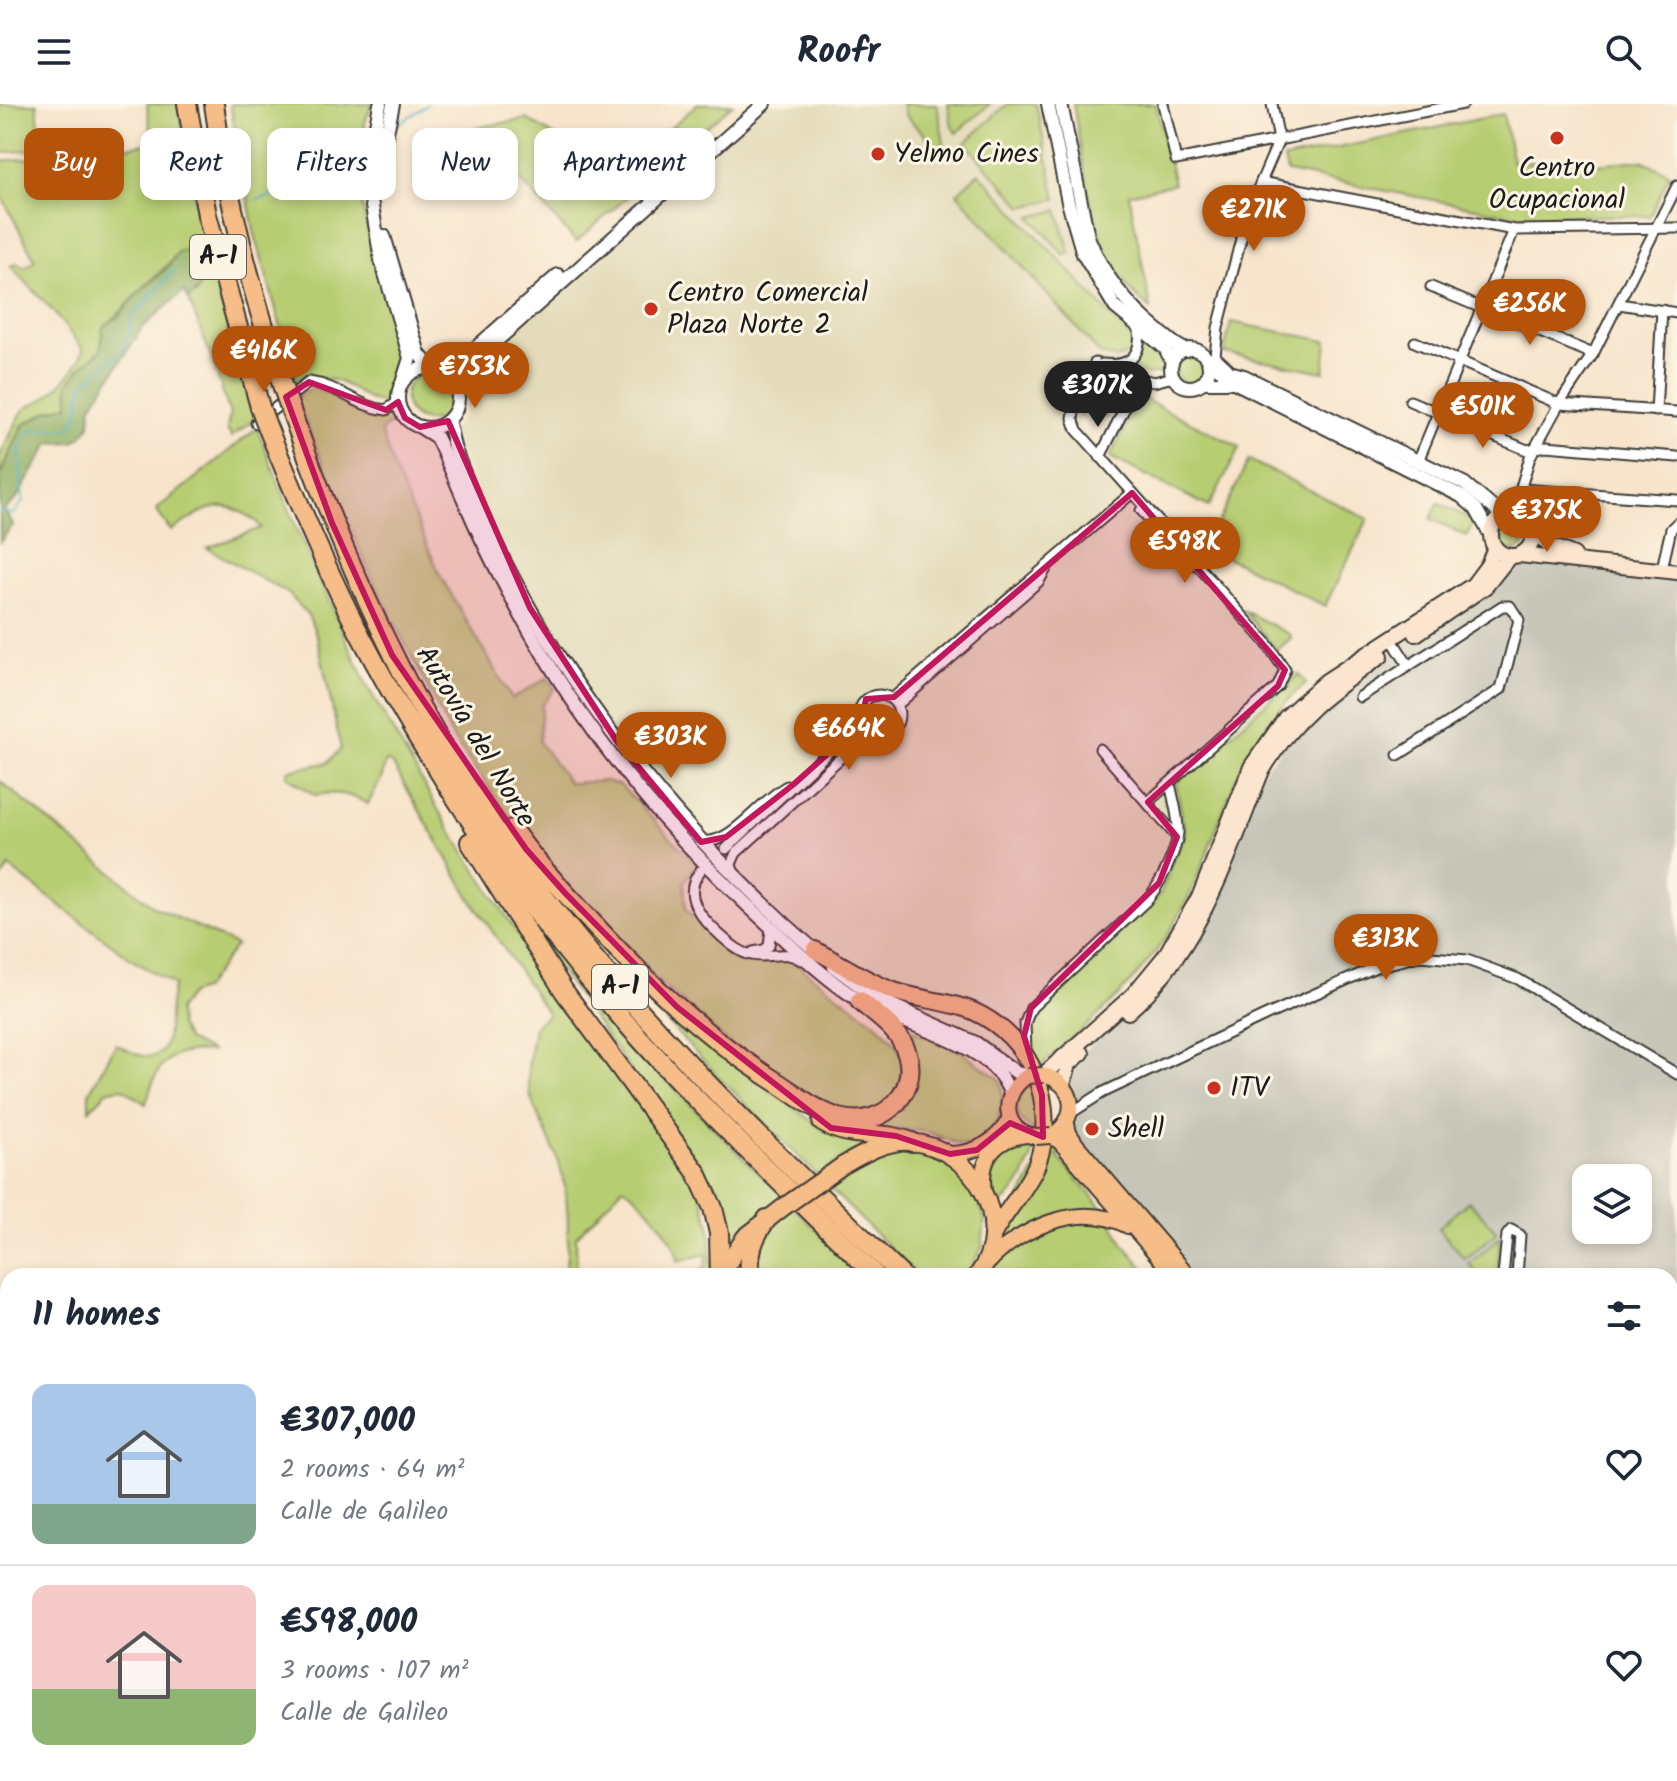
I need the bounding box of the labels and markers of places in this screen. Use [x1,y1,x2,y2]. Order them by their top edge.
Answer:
marker: Centro Ocupacional [1548,129,1566,147]
place label: Yelmo Cines [894,132,1039,177]
marker: Yelmo Cines [869,145,887,163]
place label: Centro Ocupacional [1489,146,1625,223]
pin: €271K [1198,185,1310,253]
place label: Centro Comercial Plaza Norte 2 [667,271,868,348]
pin: €256K [1474,279,1586,347]
marker: Centro Comercial Plaza Norte 2 [642,300,660,318]
pin: €416K [208,326,320,394]
pin: €753K [419,342,531,410]
pin: €307K [1042,361,1154,429]
pin: €501K [1427,382,1539,450]
pin: €375K [1491,486,1603,554]
pin: €598K [1129,517,1241,585]
pin: €664K [793,704,905,772]
pin: €303K [615,712,727,780]
pin: €313K [1330,914,1442,982]
place label: ITV [1230,1066,1271,1111]
marker: ITV [1205,1079,1223,1097]
place label: Shell [1108,1107,1164,1152]
marker: Shell [1083,1120,1101,1138]

